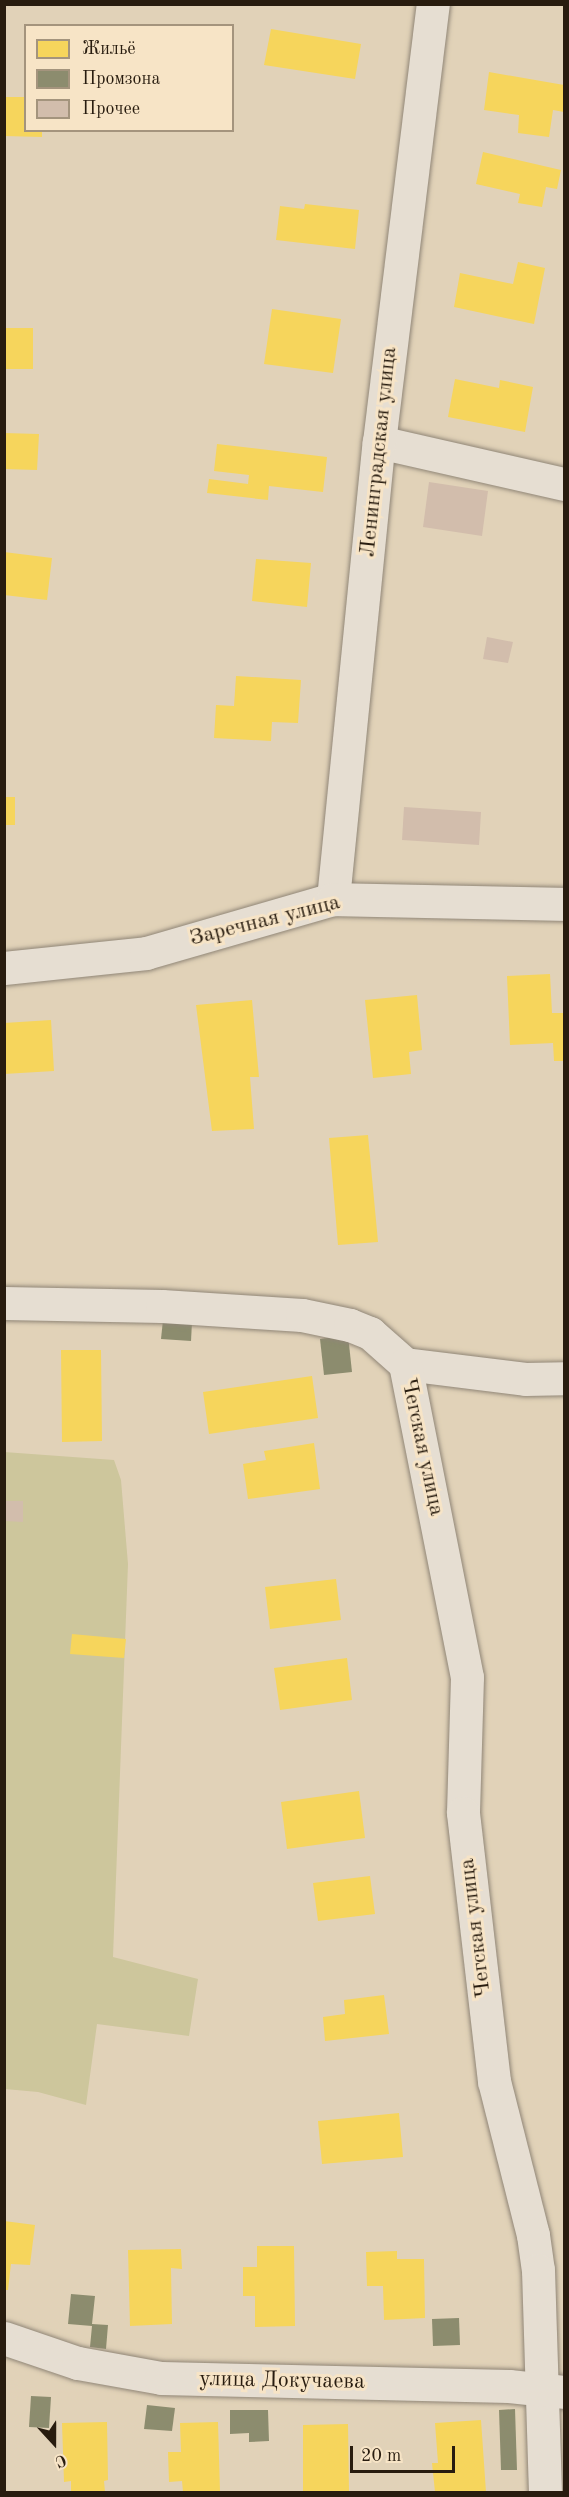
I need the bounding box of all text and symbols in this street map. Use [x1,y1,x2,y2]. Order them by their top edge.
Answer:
legend [24,24,234,132]
text: Жильё [82,40,136,58]
text: Промзона [82,70,160,88]
text: Прочее [82,100,140,118]
street label: Ленинградская улица [355,346,403,558]
street label: Заречная улица [187,890,343,952]
street label: Чегская улица [395,1376,449,1518]
street label: Чегская улица [454,1857,498,1999]
street label: улица Докучаева [199,2366,365,2396]
north arrow [24,2413,84,2473]
scale bar [353,2434,458,2472]
text: 20 m [361,2447,401,2465]
text: С [53,2450,68,2469]

